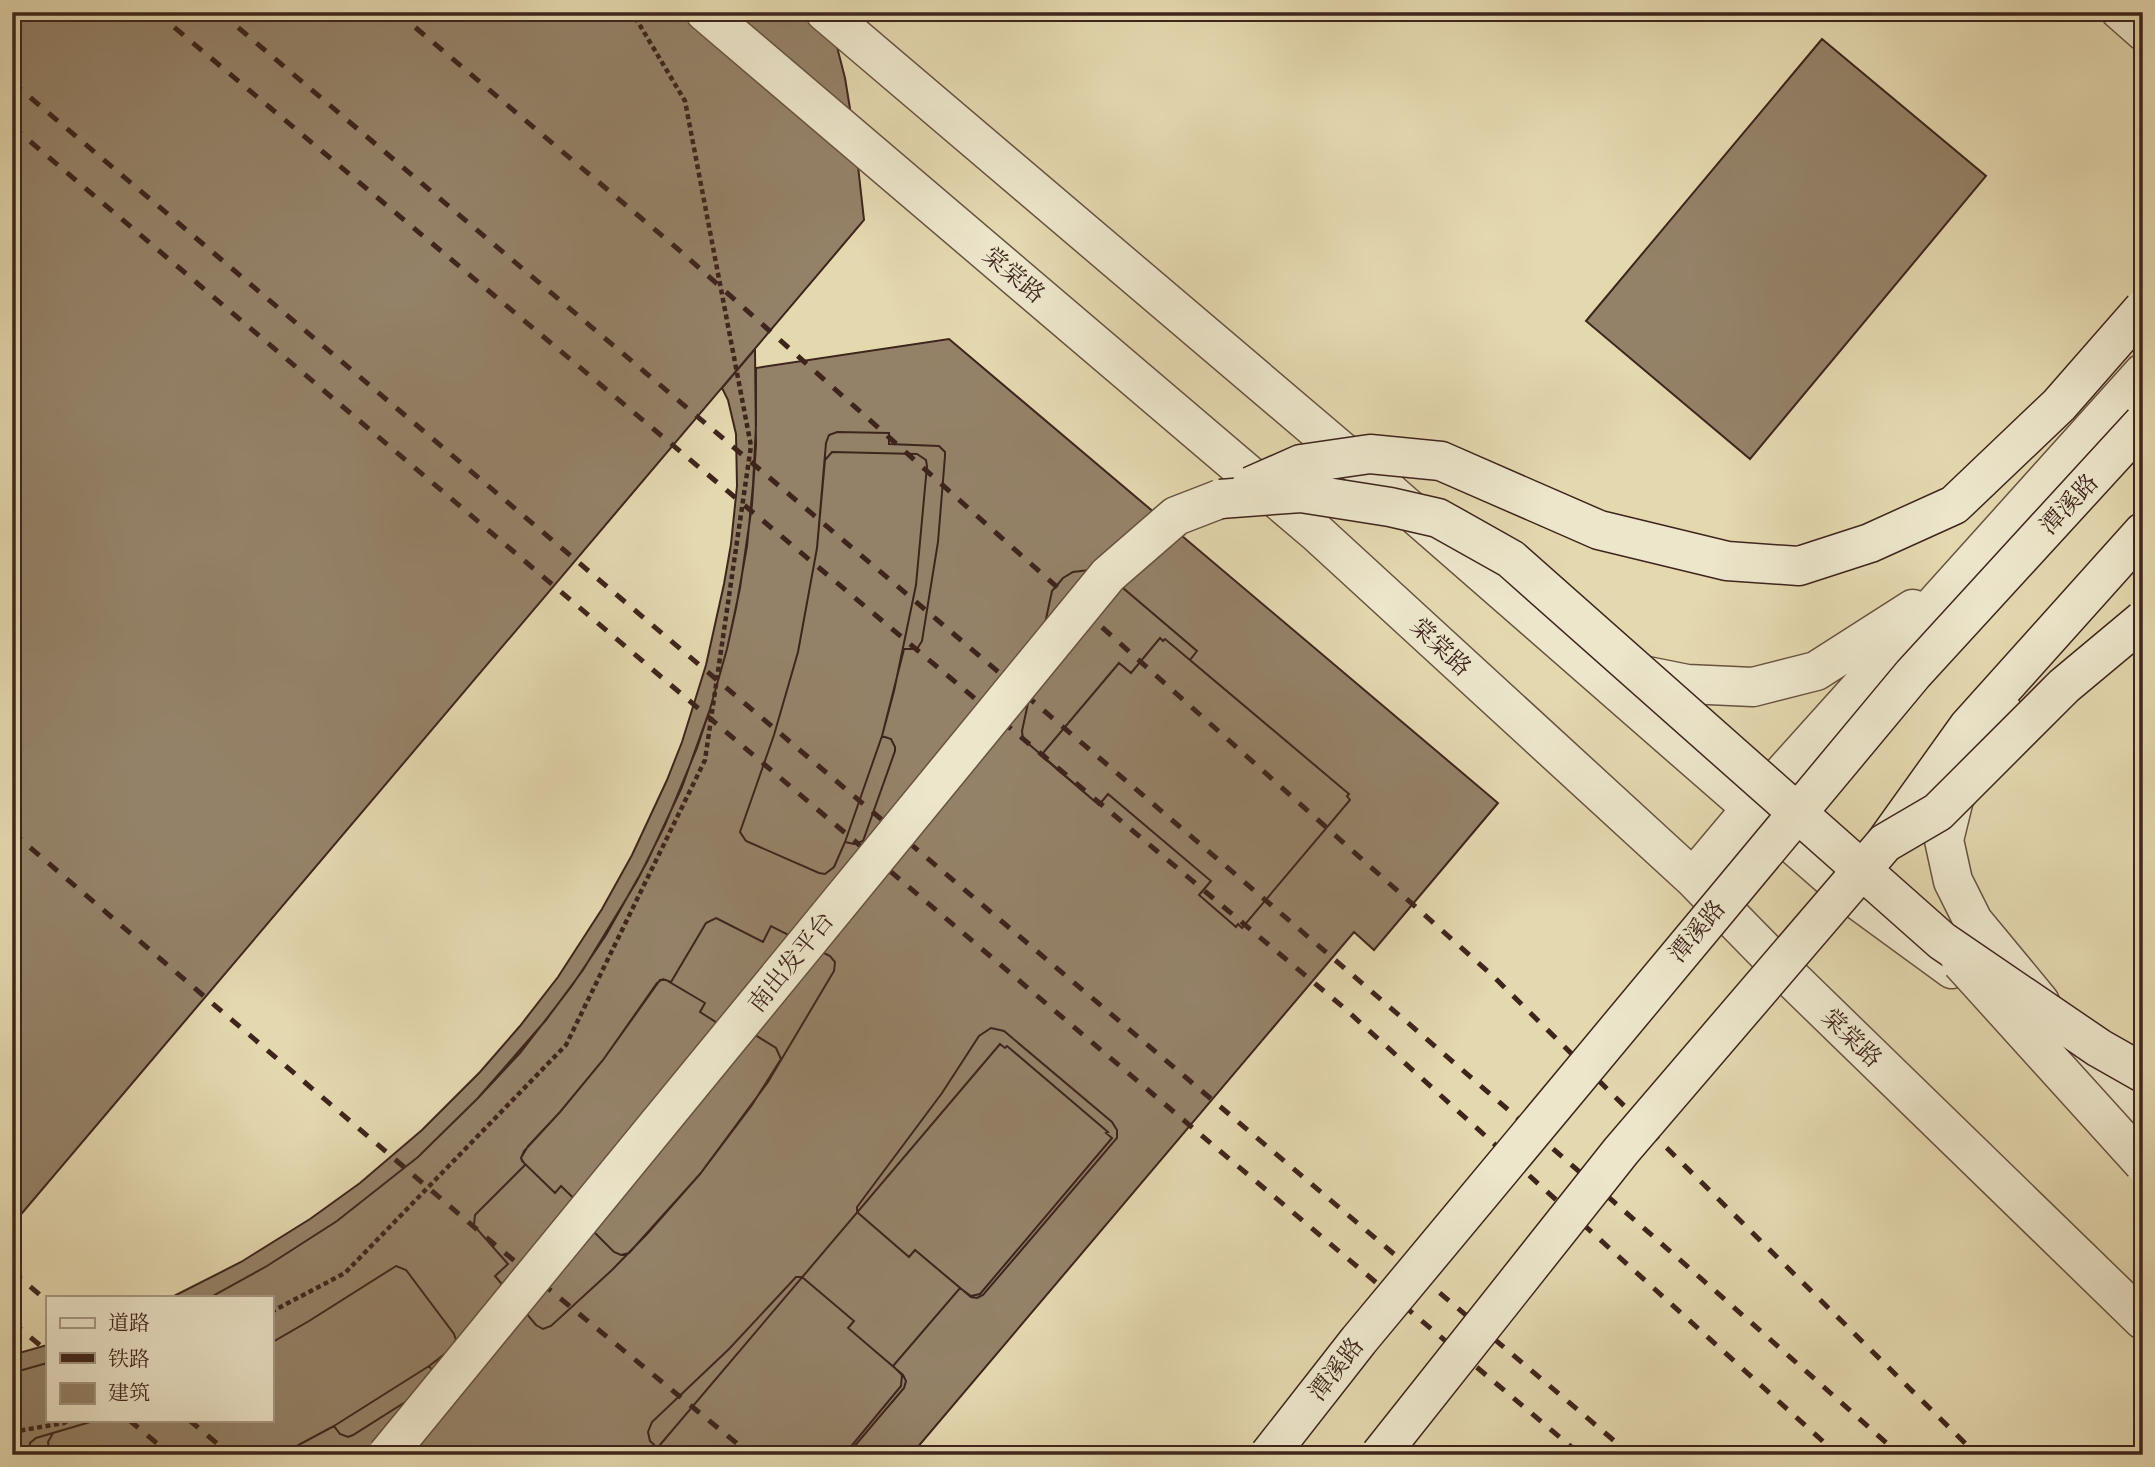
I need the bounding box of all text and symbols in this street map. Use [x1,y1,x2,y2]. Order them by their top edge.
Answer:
street label: 棠棠路 [976,240,1052,310]
street label: 潭溪路 [2033,467,2105,541]
street label: 棠棠路 [1404,611,1478,683]
street label: 潭溪路 [1662,893,1732,969]
street label: 南出发平台 [741,905,841,1019]
street label: 棠棠路 [1815,1001,1889,1075]
legend [46,1296,273,1422]
text: 道路 [108,1309,150,1337]
street label: 潭溪路 [1301,1331,1371,1407]
text: 铁路 [108,1345,150,1373]
text: 建筑 [108,1379,150,1407]

